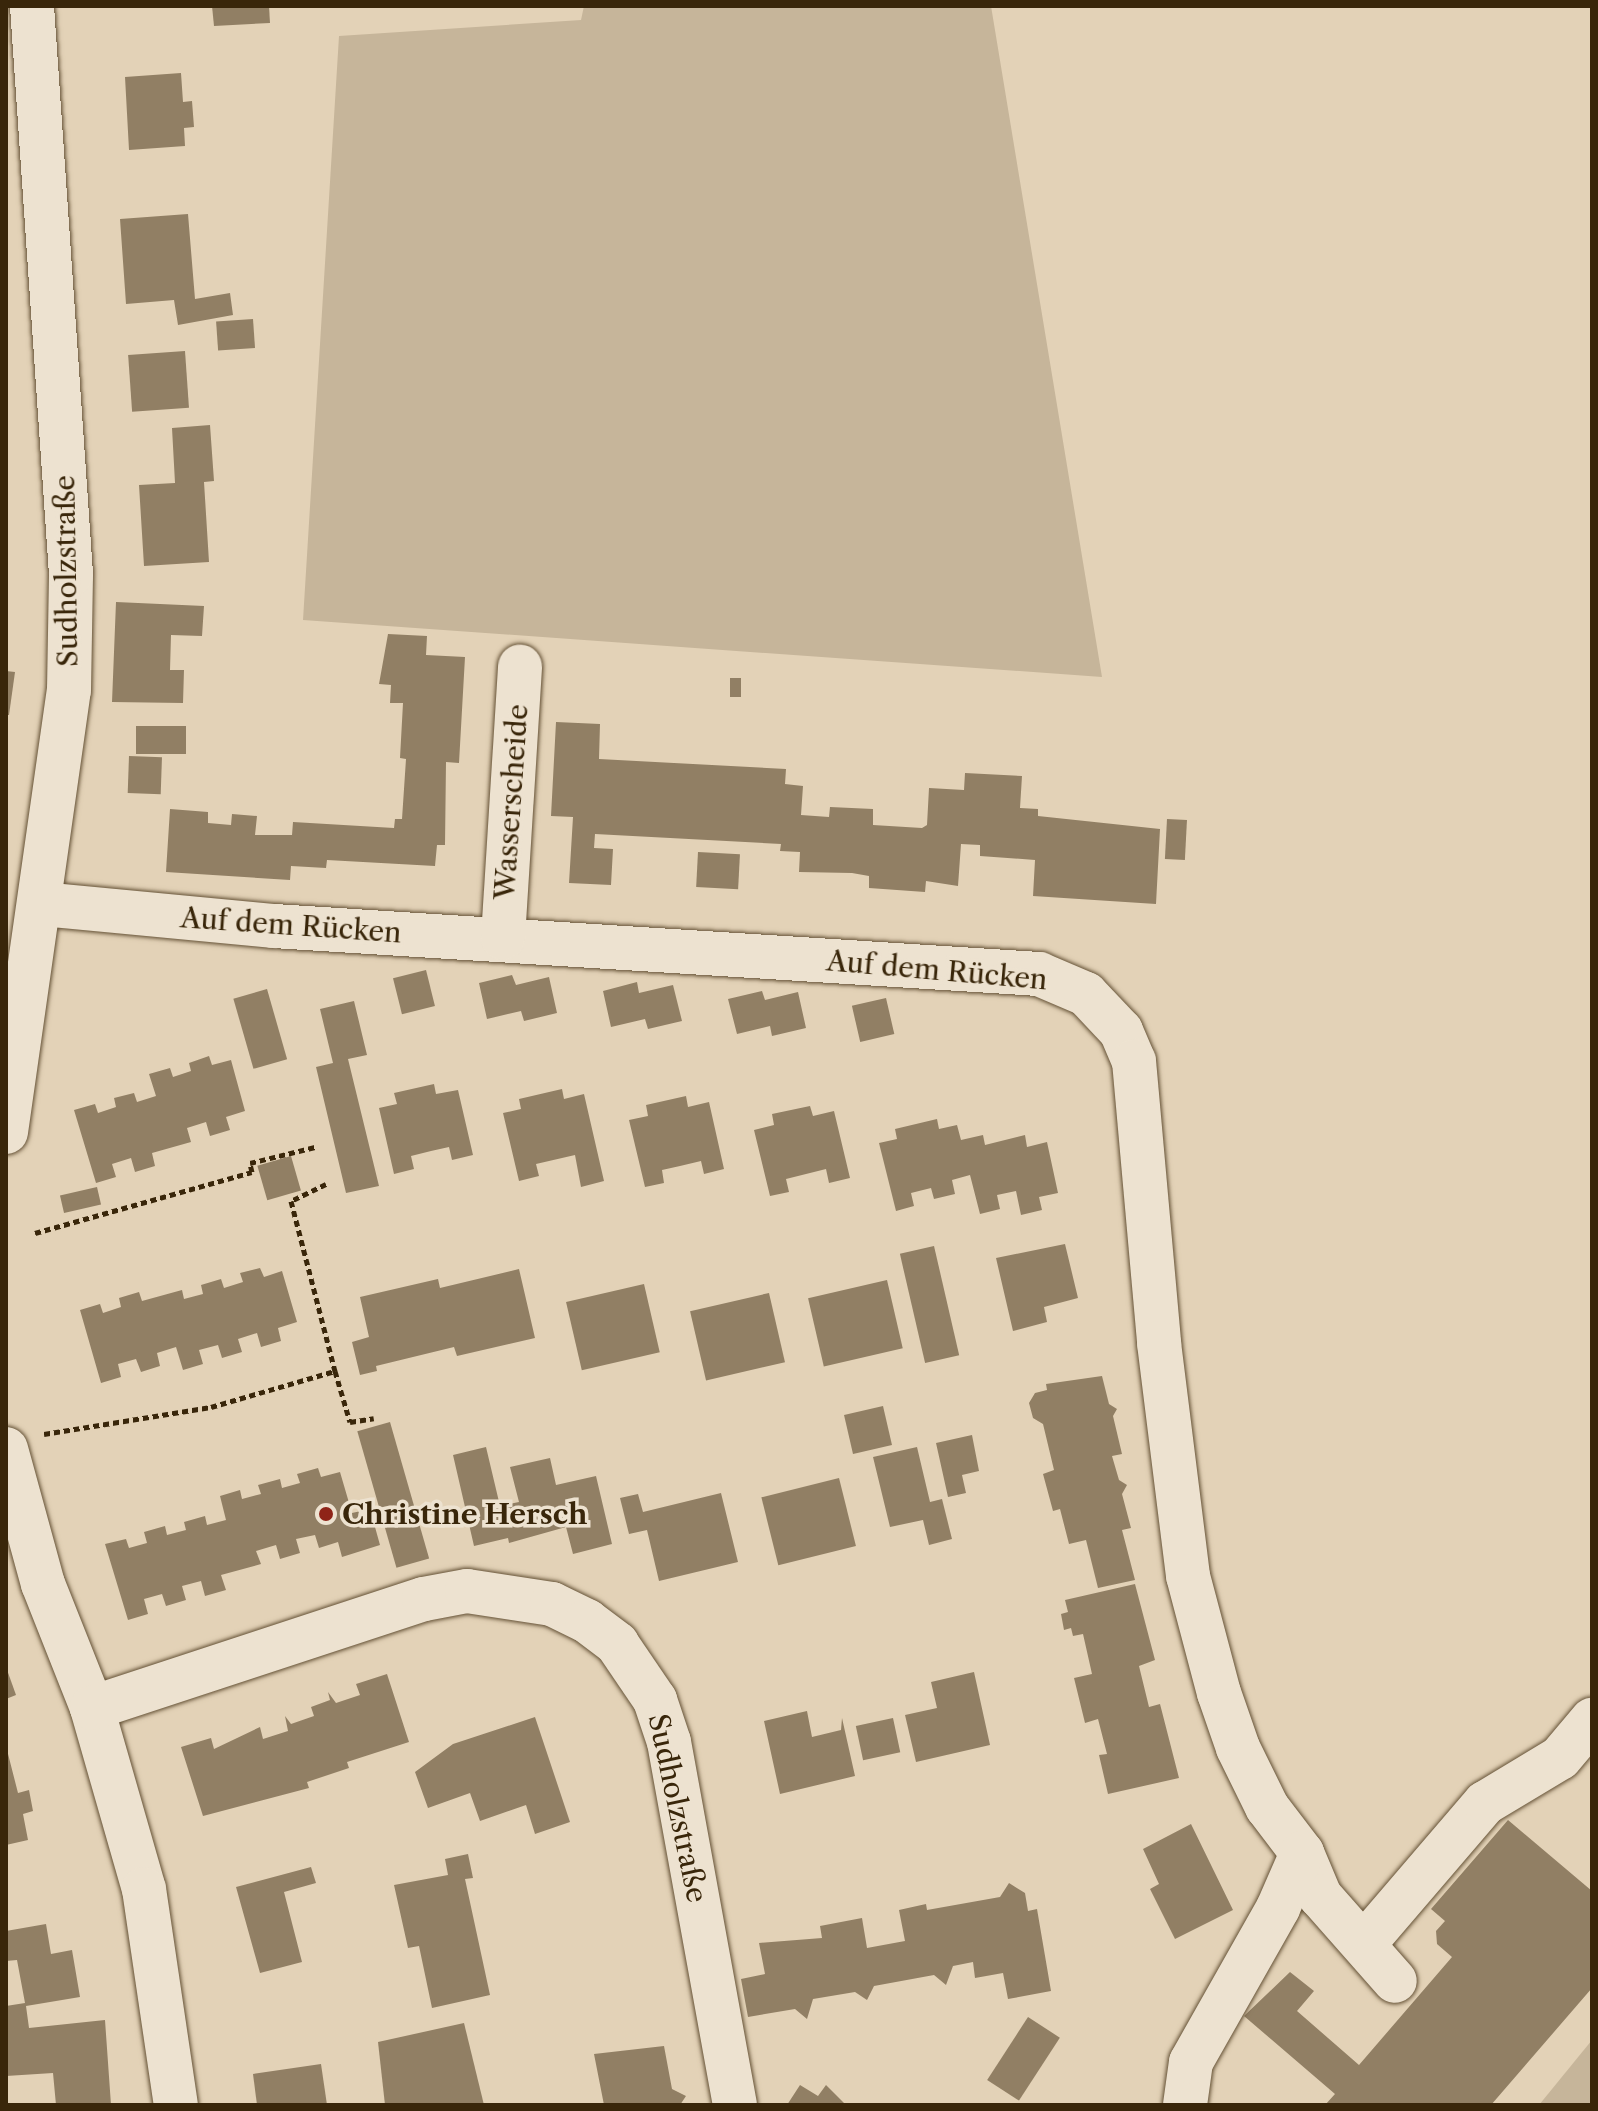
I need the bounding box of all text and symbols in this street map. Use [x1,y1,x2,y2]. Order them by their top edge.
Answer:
street label: Sudholzstraße [48,475,84,667]
street label: Wasserscheide [487,703,535,901]
street label: Auf dem Rücken [179,901,403,949]
street label: Auf dem Rücken [825,944,1049,996]
place label: Christine Hersch [342,1497,587,1531]
marker: Christine Hersch [317,1505,335,1523]
street label: Sudholzstraße [642,1711,714,1905]

